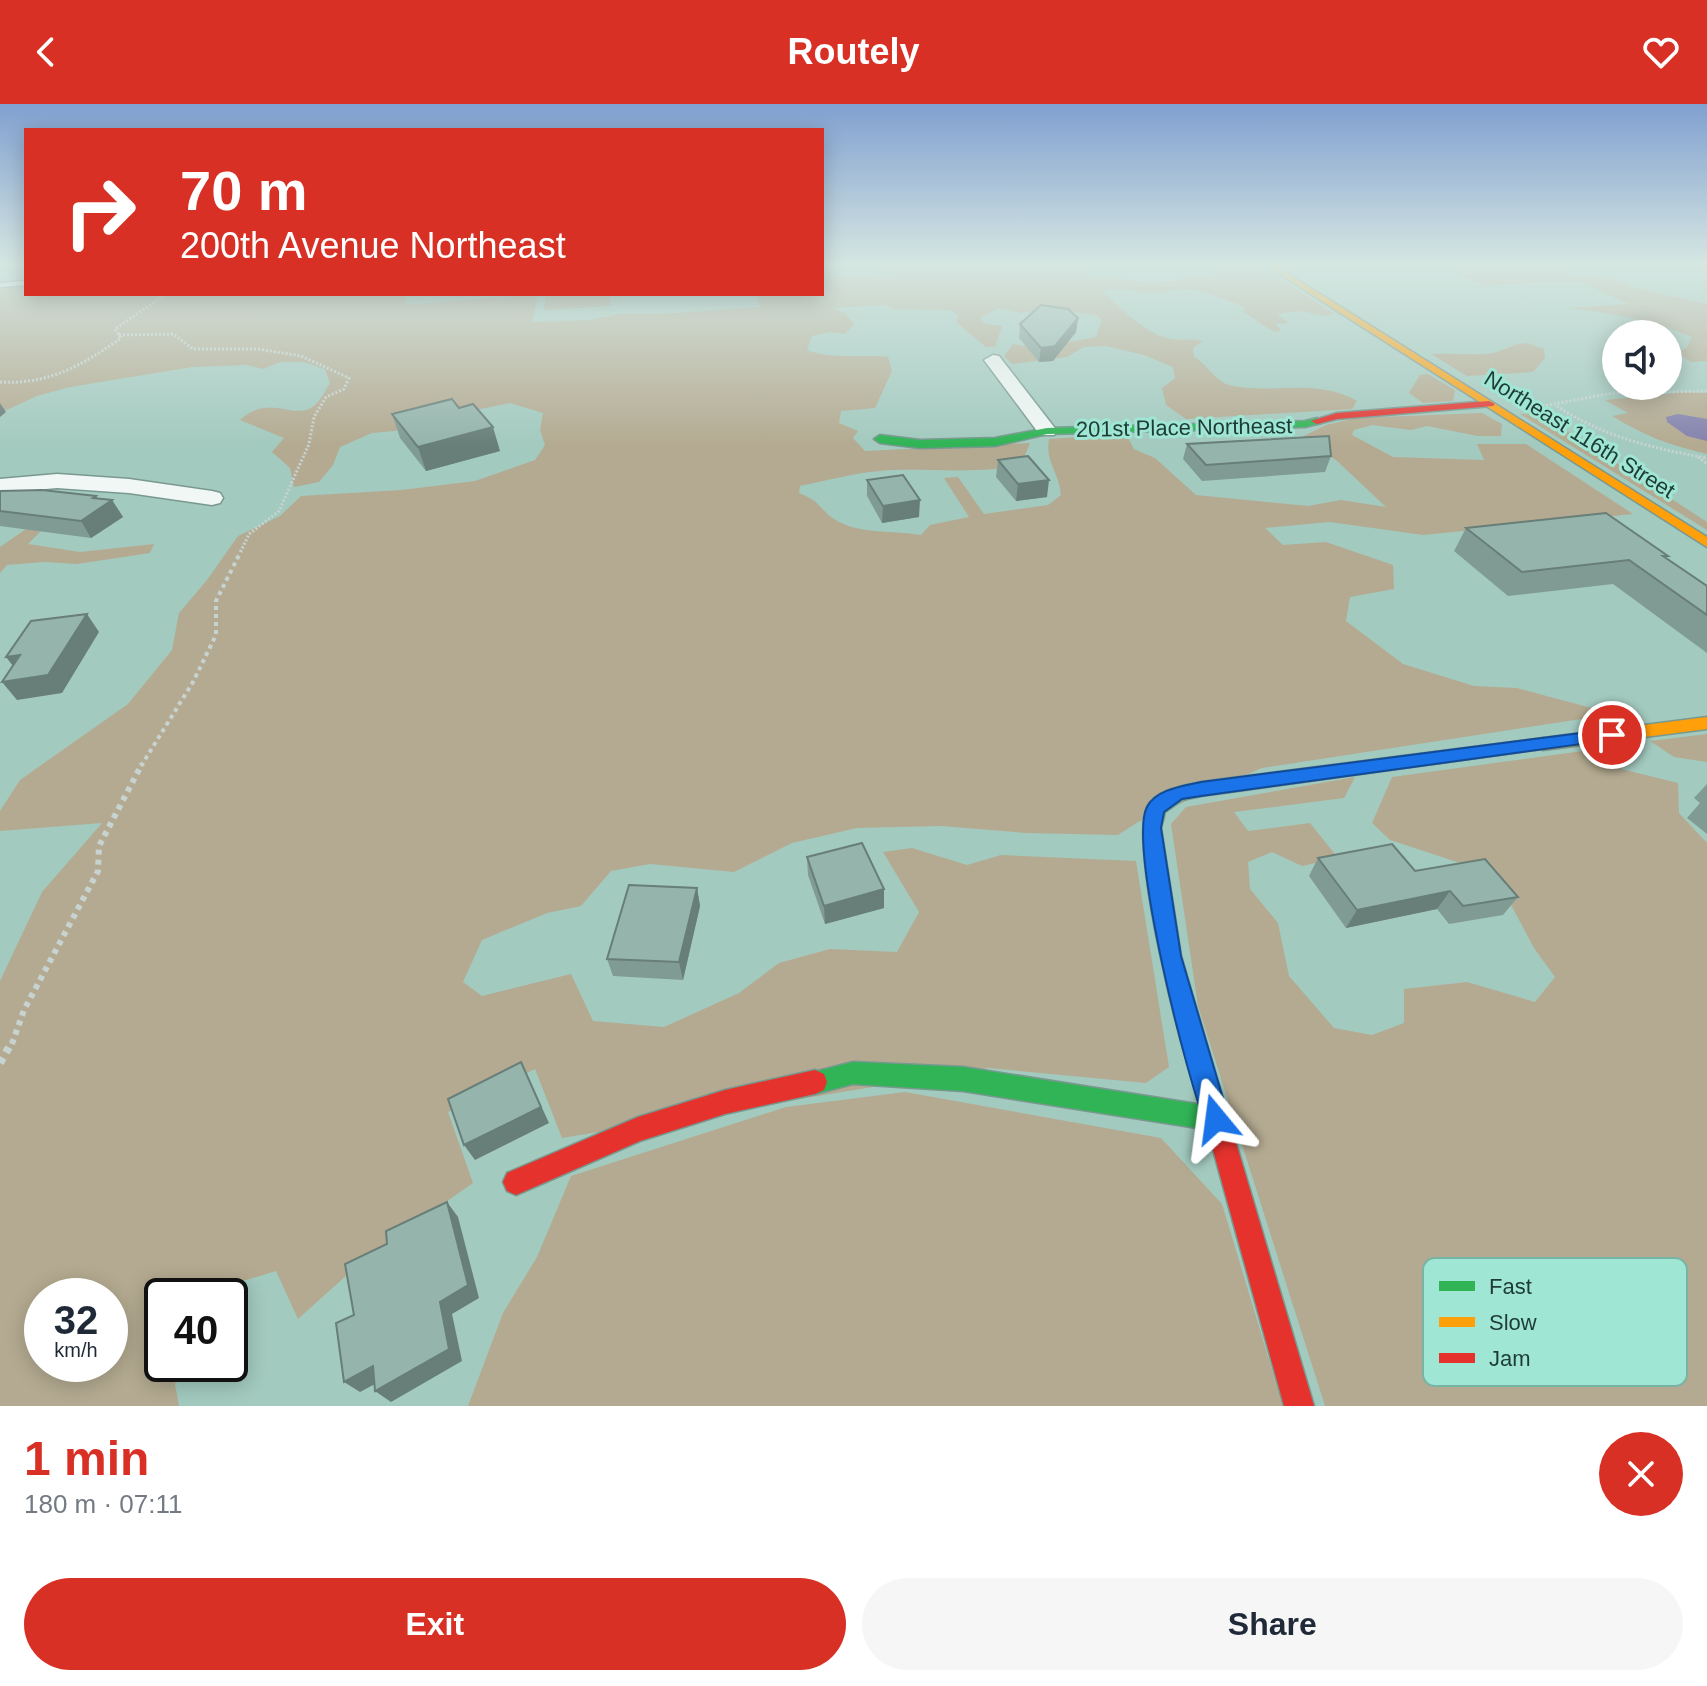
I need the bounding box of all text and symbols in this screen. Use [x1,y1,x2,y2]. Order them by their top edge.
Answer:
icon: back [24,30,68,74]
icon: heart [1639,30,1683,74]
text: Routely [787,31,920,72]
text: 70 m [180,159,308,222]
icon: right [48,160,152,264]
text: 200th Avenue Northeast [180,225,566,266]
map controls [1602,320,1682,400]
button: sound [1602,320,1682,400]
street label: Northeast 116th Street [1480,366,1680,503]
street label: 201st Place Northeast [1076,413,1292,442]
pin [1578,701,1646,769]
icon: arrive [1590,713,1634,757]
position arrow [1174,1077,1258,1161]
legend [1423,1258,1687,1386]
text: Fast [1489,1274,1532,1299]
speed limit sign: 40 [144,1278,248,1382]
text: 32 [54,1298,98,1342]
text: Slow [1489,1310,1537,1335]
text: km/h [54,1339,98,1361]
text: Jam [1489,1346,1531,1371]
text: 1 min [24,1432,149,1485]
button: close [1599,1432,1683,1516]
text: 180 m · 07:11 [24,1489,183,1519]
button: Exit [24,1578,846,1670]
button: Share [862,1578,1683,1670]

